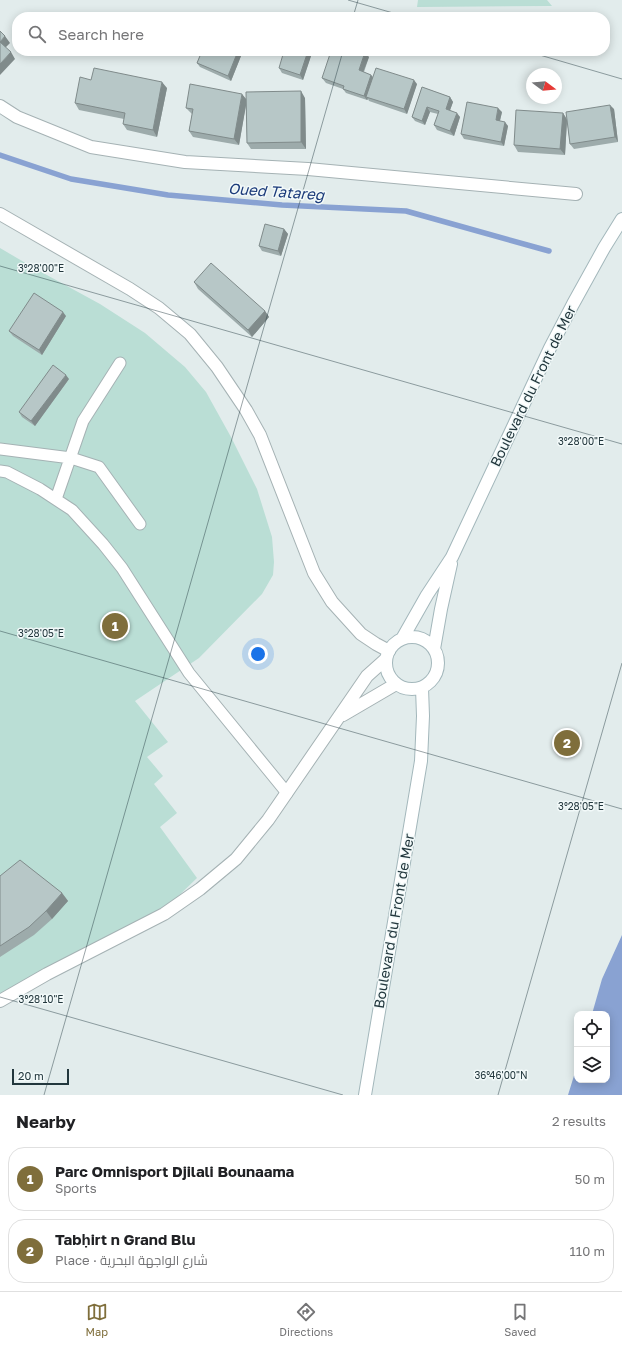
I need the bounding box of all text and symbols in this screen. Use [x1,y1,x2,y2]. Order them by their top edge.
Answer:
search box [12,12,610,56]
icon: search [26,23,48,45]
text: Search here [58,25,144,43]
north arrow [526,68,562,104]
water label: Oued Tatareg [227,179,326,204]
text: 3°28'00"E [18,262,64,274]
street label: Boulevard du Front de Mer [486,302,579,469]
text: 3°28'00"E [558,435,604,447]
pin: 1 [102,611,128,641]
text: 3°28'05"E [18,627,64,639]
your location [248,644,268,664]
pin: 2 [554,728,580,758]
text: 3°28'05"E [558,800,604,812]
street label: Boulevard du Front de Mer [370,832,417,1010]
text: 3°28'10"E [19,993,63,1005]
map controls [574,1011,610,1083]
button: locate [574,1011,610,1047]
button: layers [574,1047,610,1083]
scale bar [12,1067,69,1086]
text: 20 m [18,1069,44,1082]
text: 36°46'00"N [474,1069,528,1081]
text: Nearby [16,1111,76,1132]
text: 2 results [552,1113,606,1129]
text: Parc Omnisport Djilali Bounaama [55,1162,294,1180]
text: 1 [27,1171,33,1187]
text: 50 m [575,1171,605,1187]
text: Sports [55,1180,97,1196]
text: Tabḥirt n Grand Blu [55,1230,195,1248]
text: 2 [26,1243,34,1259]
text: 110 m [570,1243,605,1259]
text: Place · شارع الواجهة البحرية [55,1252,208,1268]
tab: Map [86,1301,108,1338]
tab: Directions [279,1301,333,1338]
tab: Saved [504,1301,536,1338]

